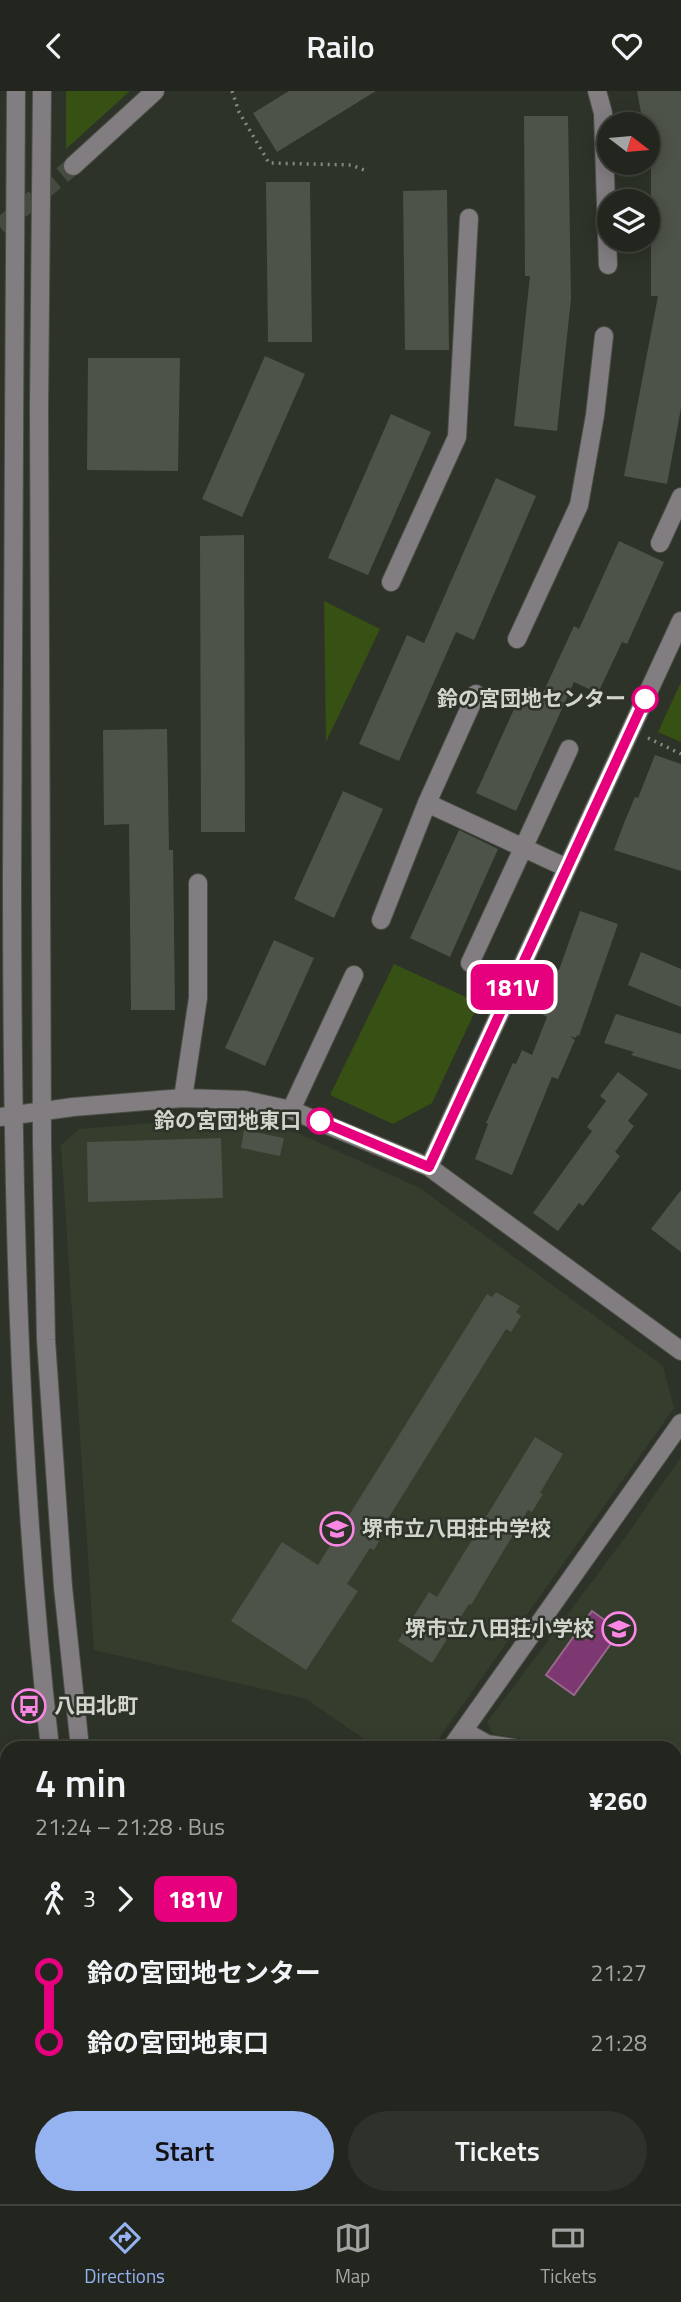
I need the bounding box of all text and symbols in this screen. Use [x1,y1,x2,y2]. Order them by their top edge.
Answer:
text: Railo [306,22,375,70]
icon: back [35,27,73,65]
icon: heart [608,27,646,65]
north arrow [597,112,660,175]
map controls [597,112,660,252]
button: layers [597,189,660,252]
place label: 鈴の宮団地センター [437,682,626,714]
marker: 鈴の宮団地センター [632,686,658,712]
line badge: 181V [463,964,561,1010]
text: 181V [485,969,539,1005]
place label: 鈴の宮団地東口 [154,1104,301,1136]
marker: 鈴の宮団地東口 [307,1108,333,1134]
school or university icon: 堺市立八田荘中学校 [318,1510,356,1548]
place label: 堺市立八田荘中学校 [362,1512,551,1544]
school or university icon: 堺市立八田荘小学校 [600,1610,638,1648]
place label: 堺市立八田荘小学校 [405,1612,594,1644]
bus stop icon: 八田北町 [10,1687,48,1725]
place label: 八田北町 [54,1689,138,1721]
text: 4 min [35,1754,126,1812]
text: ¥260 [589,1781,647,1820]
text: 21:24 – 21:28 · Bus [35,1809,225,1844]
icon: walk [35,1880,73,1918]
icon: forward [106,1880,144,1918]
text: 3 [83,1881,96,1916]
text: 181V [168,1881,223,1917]
text: 鈴の宮団地センター [87,1953,321,1992]
text: 21:27 [590,1955,647,1990]
text: 鈴の宮団地東口 [87,2023,269,2062]
text: 21:28 [590,2025,647,2060]
button: Start [35,2111,334,2191]
button: Tickets [348,2111,647,2191]
tab: Directions [84,2219,165,2290]
tab: Map [334,2219,372,2290]
tab: Tickets [540,2219,597,2290]

